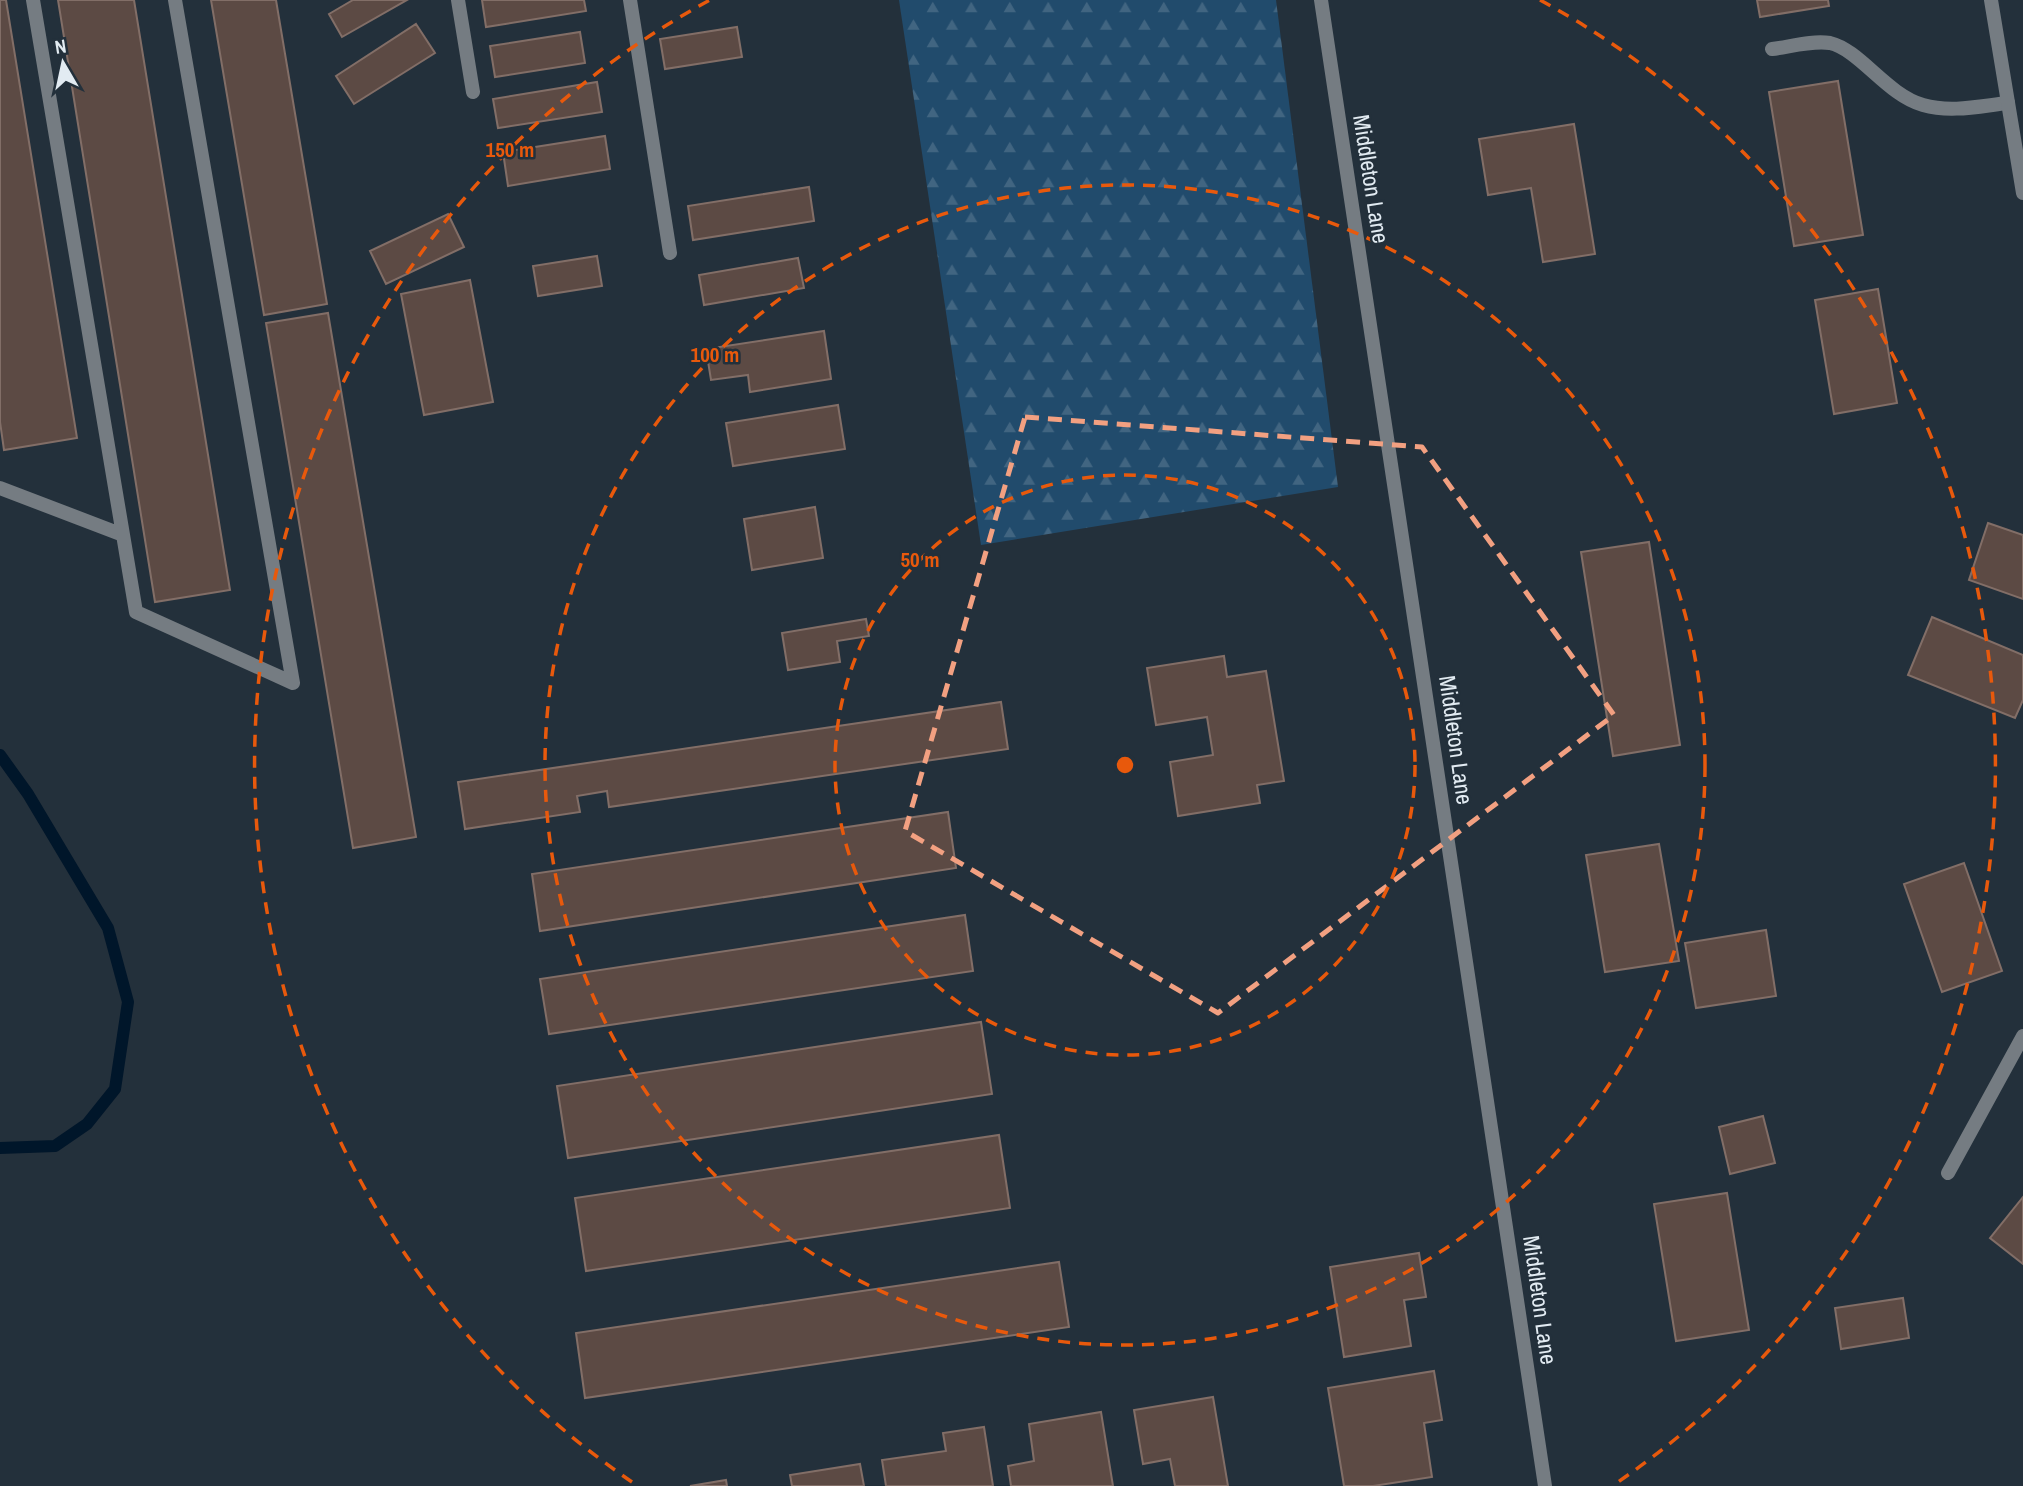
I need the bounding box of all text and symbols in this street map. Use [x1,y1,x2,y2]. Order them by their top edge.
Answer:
north arrow [28,28,98,98]
text: N [53,32,68,60]
street label: Middleton Lane [1346,112,1397,246]
text: 150 m [486,135,534,164]
text: 100 m [691,340,739,369]
text: 50 m [900,545,940,574]
street label: Middleton Lane [1432,673,1481,806]
centre of rings [1113,753,1137,777]
street label: Middleton Lane [1516,1233,1565,1366]

